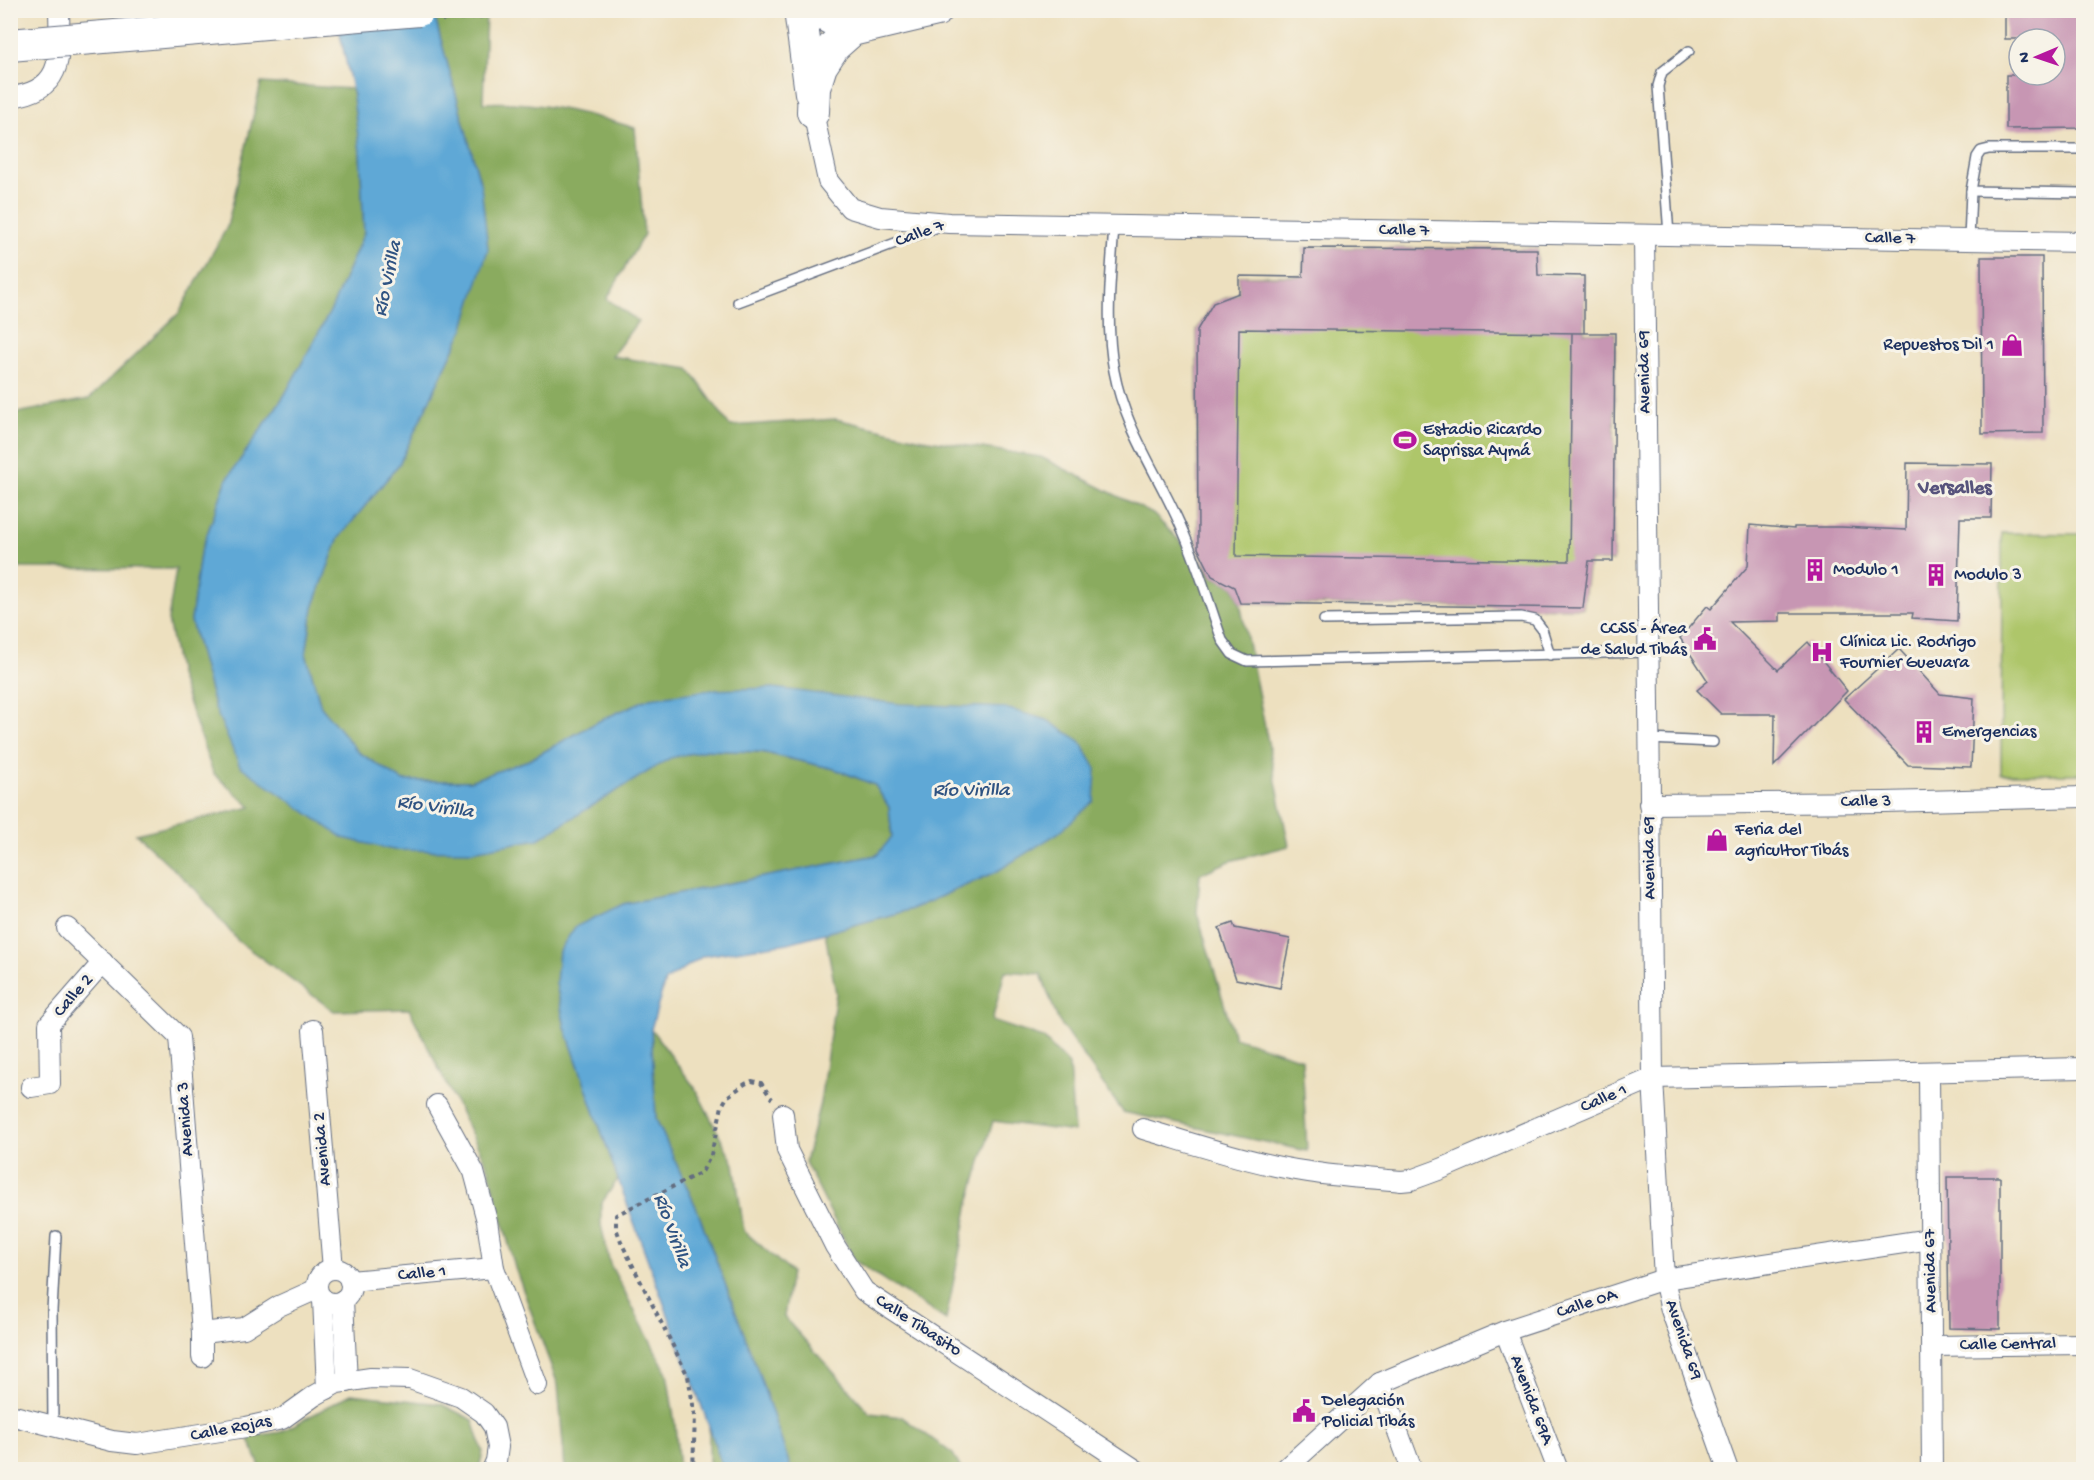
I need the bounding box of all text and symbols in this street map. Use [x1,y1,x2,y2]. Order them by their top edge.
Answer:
north arrow [2007,27,2067,87]
text: N [2016,51,2035,63]
street label: Calle 7 [893,215,948,253]
street label: Calle 7 [1379,220,1430,242]
street label: Calle 7 [1865,228,1916,250]
water label: Río Virilla [370,237,409,319]
street label: Avenida 69 [1634,330,1656,414]
shop icon: Repuestos Dil 1 [1999,332,2025,358]
place label: Repuestos Dil 1 [1883,335,1994,356]
place label: Estadio Ricardo Saprissa Aymá [1423,420,1542,462]
sports icon: Estadio Ricardo Saprissa Aymá [1392,427,1418,453]
district label: Versalles [1917,478,1993,501]
building icon: Modulo 1 [1802,557,1828,583]
place label: Modulo 1 [1833,560,1899,581]
building icon: Modulo 3 [1923,562,1949,588]
place label: Modulo 3 [1954,565,2022,586]
place label: CCSS - Área de Salud Tibás [1580,618,1688,661]
public building icon: CCSS - Área de Salud Tibás [1692,626,1718,652]
place label: Clínica Lic. Rodrigo Fournier Guevara [1839,632,1976,674]
hospital icon: Clínica Lic. Rodrigo Fournier Guevara [1809,639,1835,665]
building icon: Emergencias [1911,719,1937,745]
place label: Emergencias [1942,722,2038,743]
water label: Río Virilla [933,780,1011,803]
water label: Río Virilla [395,791,476,825]
street label: Calle 3 [1841,791,1891,813]
street label: Avenida 69 [1639,816,1661,900]
place label: Feria del agricultor Tibás [1734,820,1850,862]
shop icon: Feria del agricultor Tibás [1704,827,1730,853]
street label: Calle 2 [50,970,98,1022]
street label: Calle 1 [1578,1080,1630,1118]
street label: Avenida 3 [173,1081,199,1157]
street label: Avenida 2 [309,1111,337,1187]
water label: Río Virilla [647,1191,696,1273]
street label: Avenida 67 [1920,1228,1942,1313]
street label: Calle 1 [397,1261,447,1287]
street label: Calle 0A [1554,1284,1621,1324]
street label: Calle Tibasito [871,1290,965,1362]
street label: Avenida 69 [1660,1297,1706,1383]
street label: Calle Central [1960,1334,2056,1356]
street label: Avenida 69A [1504,1352,1558,1449]
place label: Delegación Policial Tibás [1321,1391,1416,1433]
public building icon: Delegación Policial Tibás [1291,1398,1317,1424]
street label: Calle Rojas [189,1411,275,1447]

